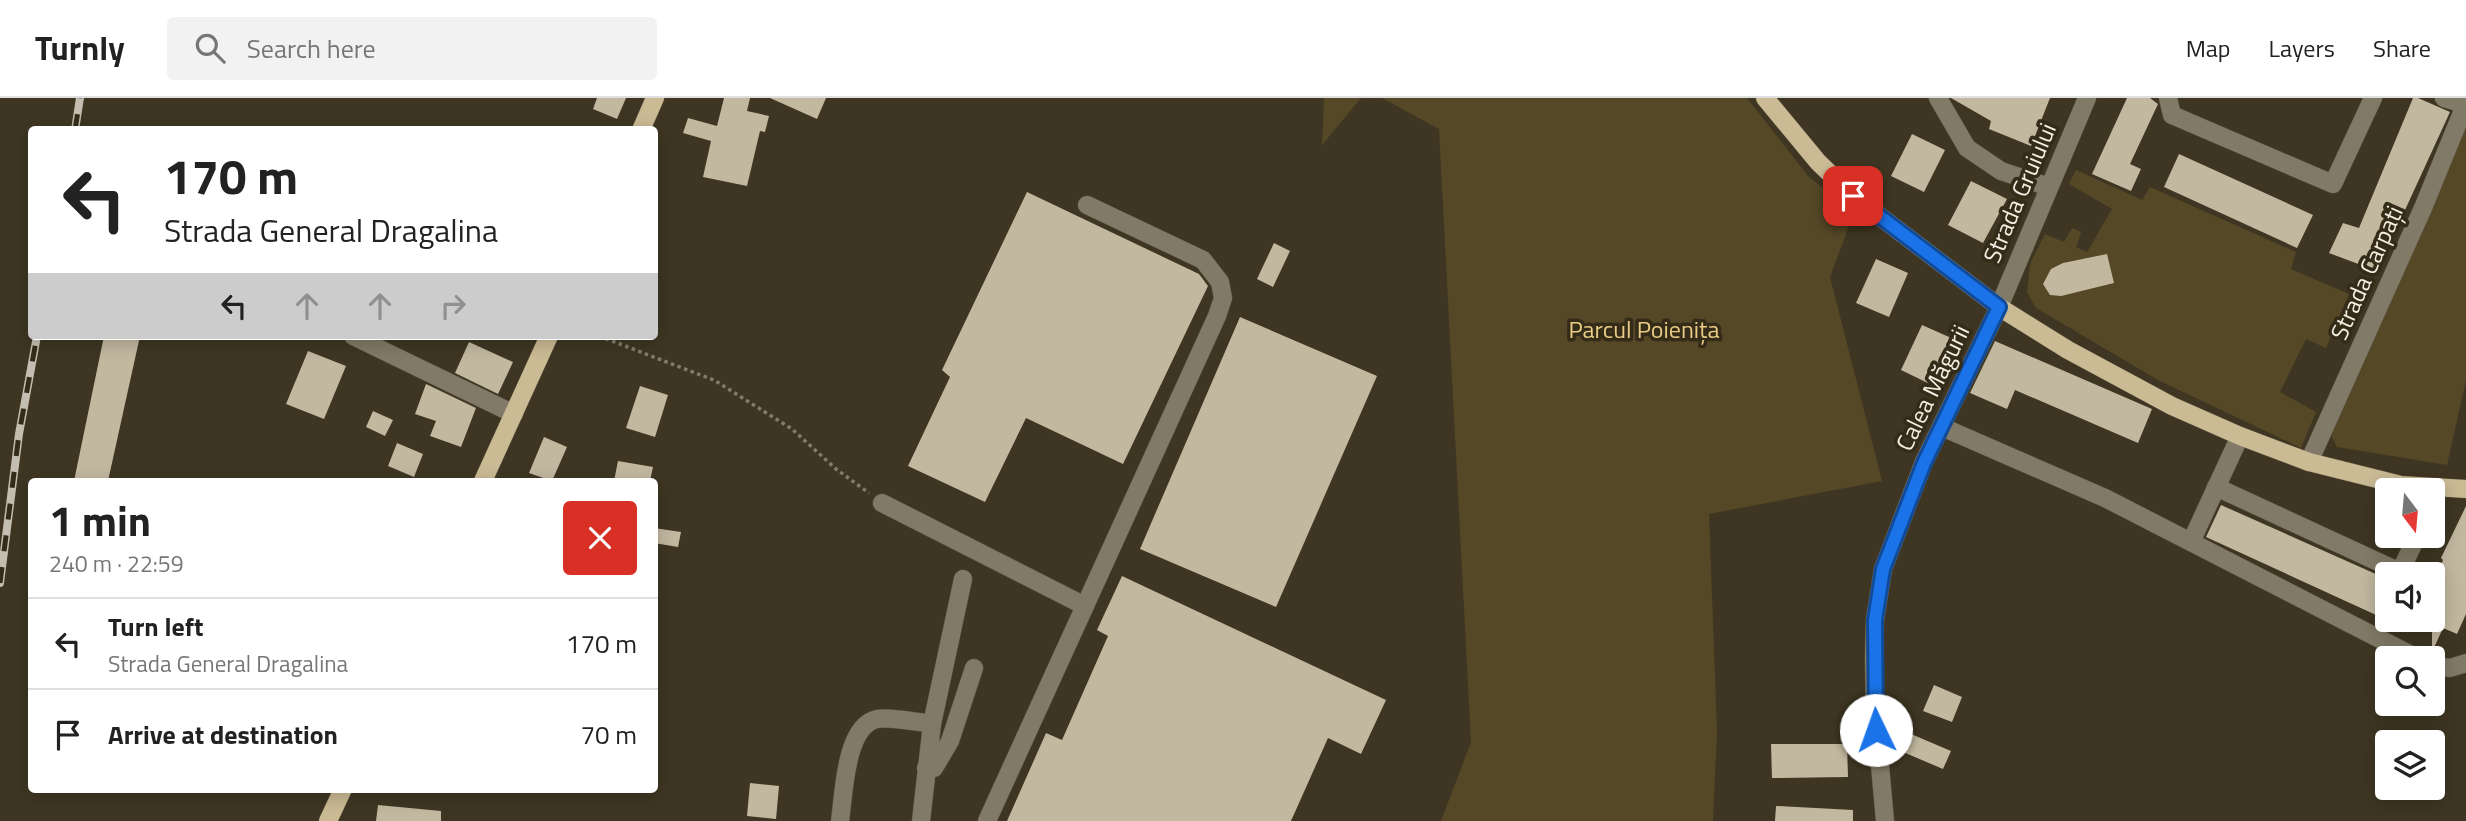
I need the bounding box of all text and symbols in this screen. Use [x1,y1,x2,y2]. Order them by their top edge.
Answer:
search box [167,17,657,80]
text: Turnly [35,23,125,73]
icon: search [191,29,229,67]
text: Search here [247,29,376,68]
text: Map [2186,30,2231,66]
text: Layers [2269,30,2335,66]
text: Share [2373,30,2431,66]
street label: Strada Gruiului [1973,117,2065,268]
text: 170 m [164,138,298,213]
icon: left [49,154,140,245]
pin [1823,166,1883,226]
icon: arrive [1834,177,1872,215]
street label: Strada Carpați [2321,200,2412,345]
text: Strada General Dragalina [164,206,498,254]
icon: left [215,287,253,325]
icon: ahead [288,287,326,325]
icon: ahead [361,287,399,325]
icon: right [434,287,472,325]
park label: Parcul Poieniţa [1568,311,1720,347]
street label: Calea Măgurii [1886,318,1978,457]
north arrow [2375,478,2445,548]
map controls [2375,478,2445,800]
text: 1 min [49,488,151,552]
button: close [563,501,637,575]
text: 240 m · 22:59 [49,546,184,581]
button: sound [2375,562,2445,632]
text: Turn left [108,607,203,646]
text: 170 m [566,624,637,663]
icon: left [49,625,87,663]
text: Strada General Dragalina [108,646,348,681]
button: search [2375,646,2445,716]
position arrow [1839,693,1913,767]
text: Arrive at destination [108,715,338,754]
text: 70 m [580,715,637,754]
icon: arrive [49,716,87,754]
button: layers [2375,730,2445,800]

